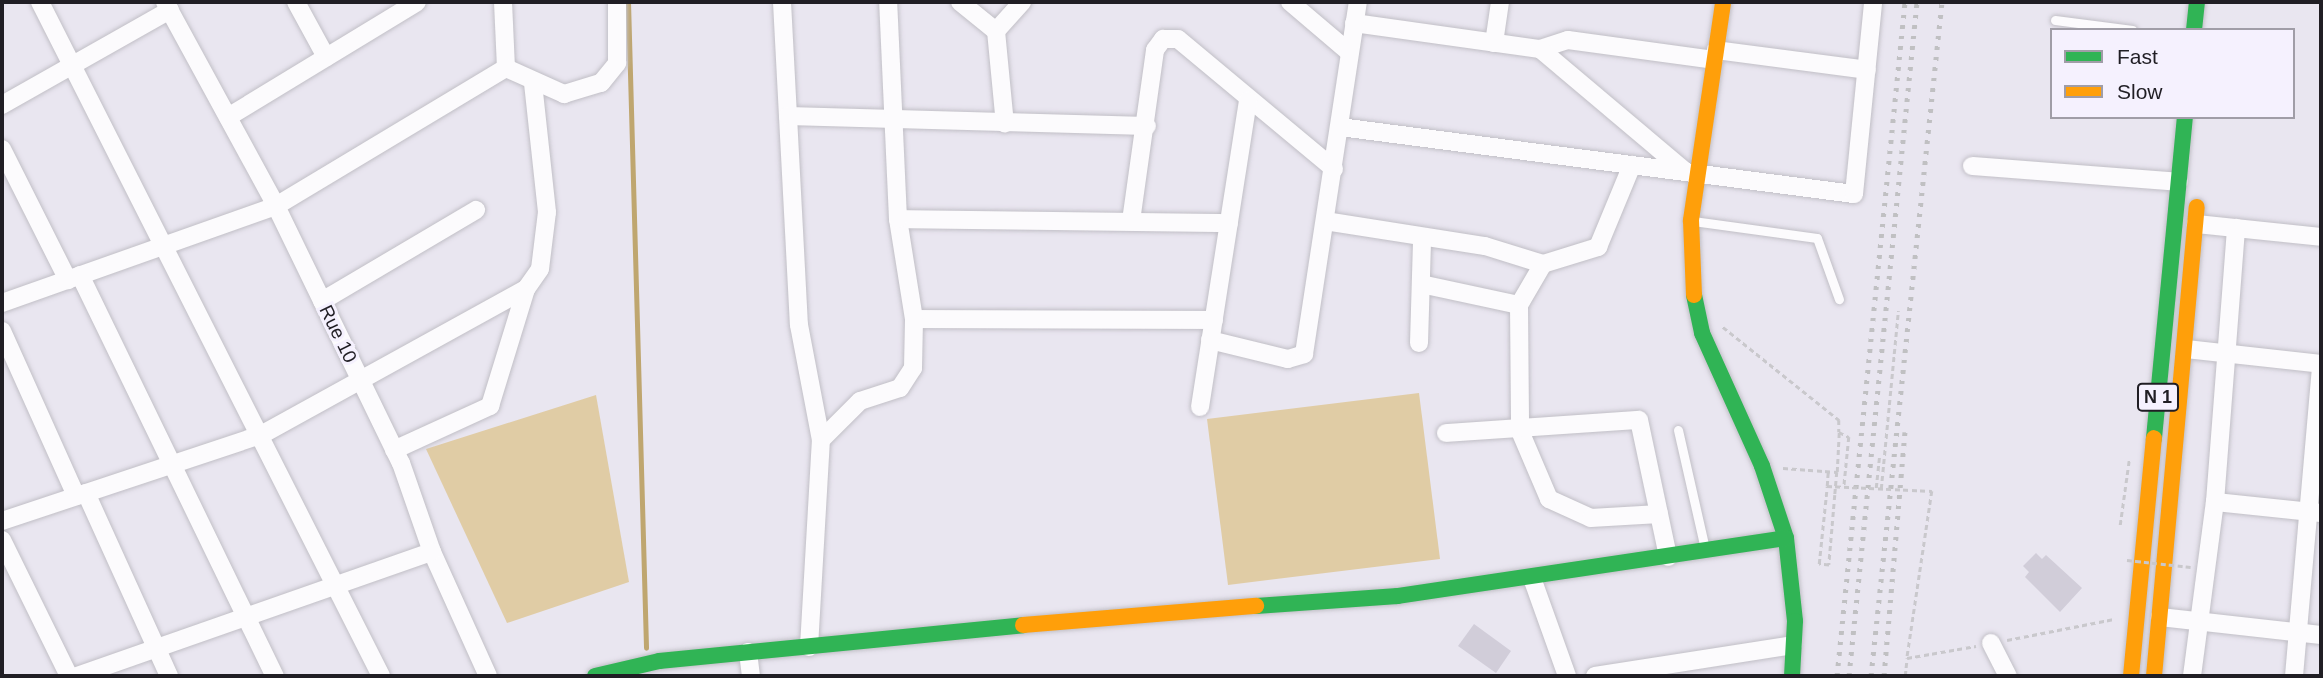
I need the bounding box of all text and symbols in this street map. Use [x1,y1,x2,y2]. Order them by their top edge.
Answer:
legend [2050,28,2295,119]
text: Fast [2117,45,2158,68]
text: Slow [2117,80,2163,103]
street label: Rue 10 [314,301,362,367]
road number: N 1 [2135,382,2181,412]

